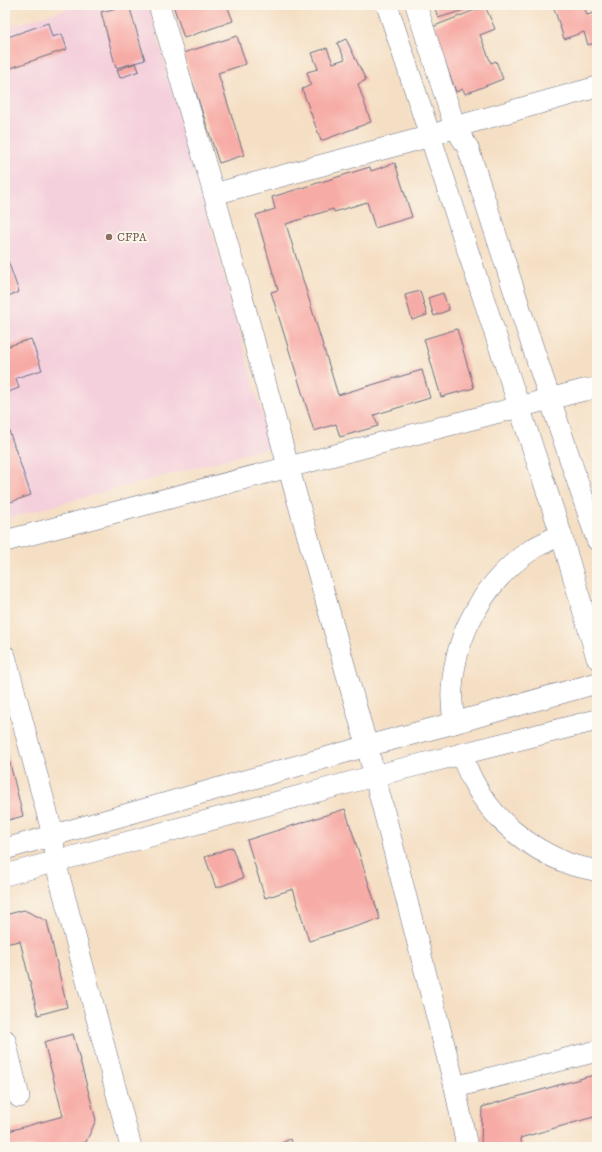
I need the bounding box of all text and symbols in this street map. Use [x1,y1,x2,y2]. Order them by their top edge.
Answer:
place label: CFPA [117,230,147,245]
marker: CFPA [104,232,114,242]

